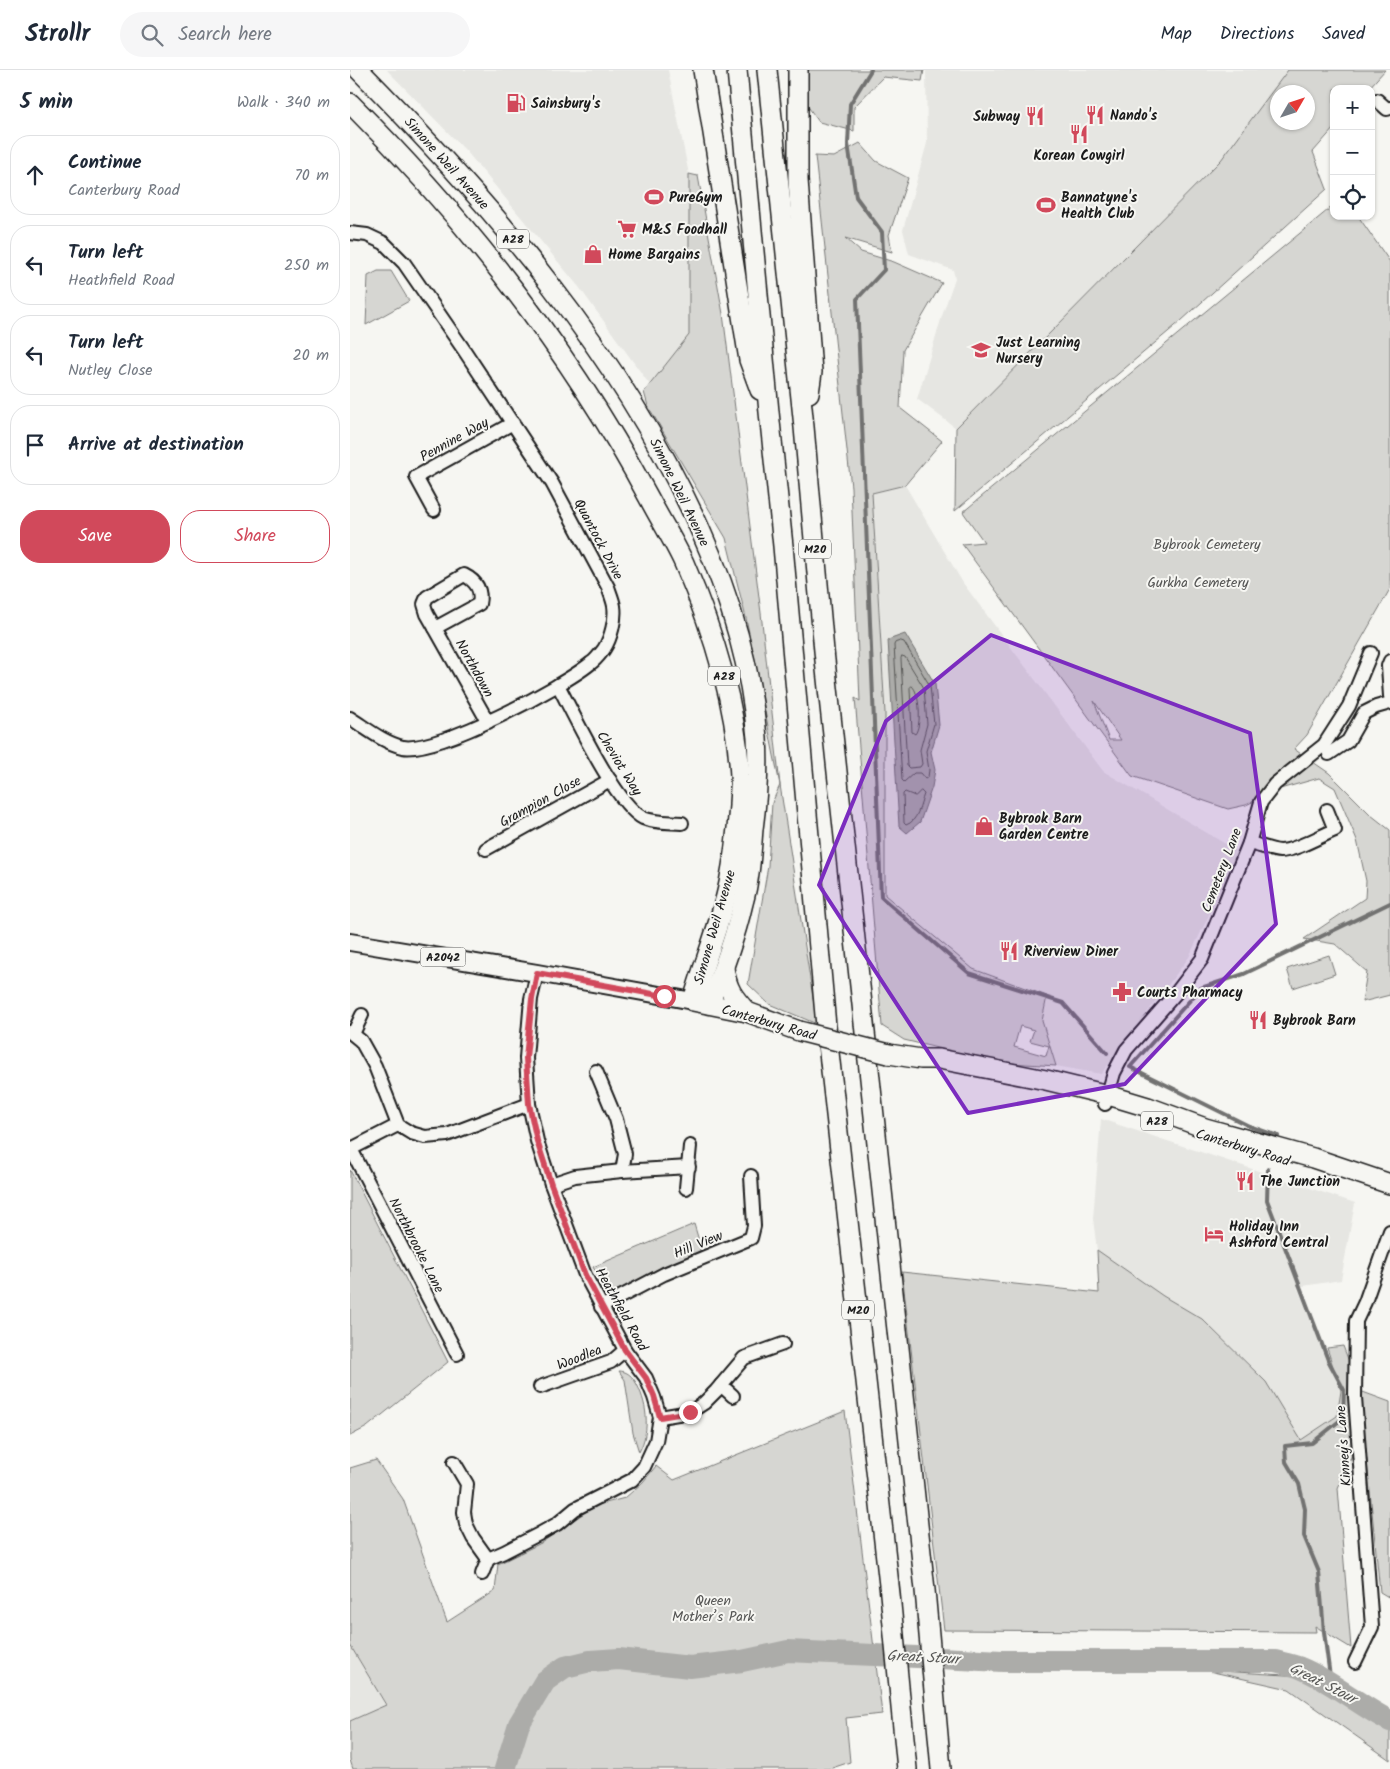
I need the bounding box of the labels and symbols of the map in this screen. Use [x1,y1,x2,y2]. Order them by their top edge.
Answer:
north arrow [1270,85,1315,130]
fuel station icon: Sainsbury's [505,92,527,114]
place label: Sainsbury's [531,93,601,115]
restaurant icon: Nando's [1084,104,1106,126]
restaurant icon: Subway [1024,105,1046,127]
place label: Nando's [1110,105,1158,127]
place label: Subway [973,106,1021,128]
street label: Simone Weil Avenue [398,112,495,216]
restaurant icon: Korean Cowgirl [1068,123,1090,145]
place label: Korean Cowgirl [1033,145,1125,167]
sports icon: PureGym [643,186,665,208]
place label: PureGym [669,187,723,209]
place label: Bannatyne's Health Club [1061,187,1138,225]
sports icon: Bannatyne's Health Club [1035,194,1057,216]
supermarket icon: M&S Foodhall [616,218,638,240]
place label: M&S Foodhall [642,219,727,241]
road number: A28 [497,230,529,248]
shop icon: Home Bargains [582,243,604,265]
place label: Home Bargains [608,244,700,266]
place label: Just Learning Nursery [996,332,1081,370]
school or university icon: Just Learning Nursery [970,339,992,361]
street label: Pennine Way [416,412,493,468]
street label: Simone Weil Avenue [643,434,715,551]
street label: Quantock Drive [567,495,629,585]
park label: Bybrook Cemetery [1153,534,1261,556]
road number: M20 [799,539,831,558]
park label: Gurkha Cemetery [1147,572,1249,594]
street label: Northdown [449,635,499,702]
road number: A28 [708,666,740,686]
street label: Cheviot Way [591,727,648,801]
street label: Grampion Close [495,770,586,833]
place label: Bybrook Barn Garden Centre [999,808,1089,846]
shop icon: Bybrook Barn Garden Centre [973,815,995,837]
street label: Cemetery Lane [1196,824,1248,916]
street label: Simone Weil Avenue [688,867,742,987]
restaurant icon: Riverview Diner [998,940,1020,962]
place label: Riverview Diner [1024,941,1119,963]
road number: A2042 [420,948,466,966]
pharmacy icon: Courts Pharmacy [1111,981,1133,1003]
place label: Courts Pharmacy [1137,982,1243,1004]
route start [653,985,676,1008]
street label: Canterbury Road [719,999,820,1047]
restaurant icon: Bybrook Barn [1247,1009,1269,1031]
place label: Bybrook Barn [1273,1010,1356,1032]
road number: A28 [1141,1112,1173,1130]
street label: Canterbury Road [1193,1123,1294,1173]
restaurant icon: The Junction [1234,1170,1256,1192]
place label: The Junction [1260,1171,1340,1193]
street label: Northbrooke Lane [383,1194,450,1298]
place label: Holiday Inn Ashford Central [1229,1216,1328,1254]
hotel icon: Holiday Inn Ashford Central [1203,1223,1225,1245]
street label: Hill View [670,1225,727,1265]
street label: Heathfield Road [589,1263,654,1356]
road number: M20 [842,1300,874,1320]
street label: Woodlea [554,1339,605,1377]
route end [679,1401,702,1424]
street label: Kinney's Lane [1330,1404,1358,1487]
park label: Queen Mother’s Park [672,1590,755,1628]
water label: Great Stour [886,1644,963,1672]
water label: Great Stour [1285,1657,1363,1712]

